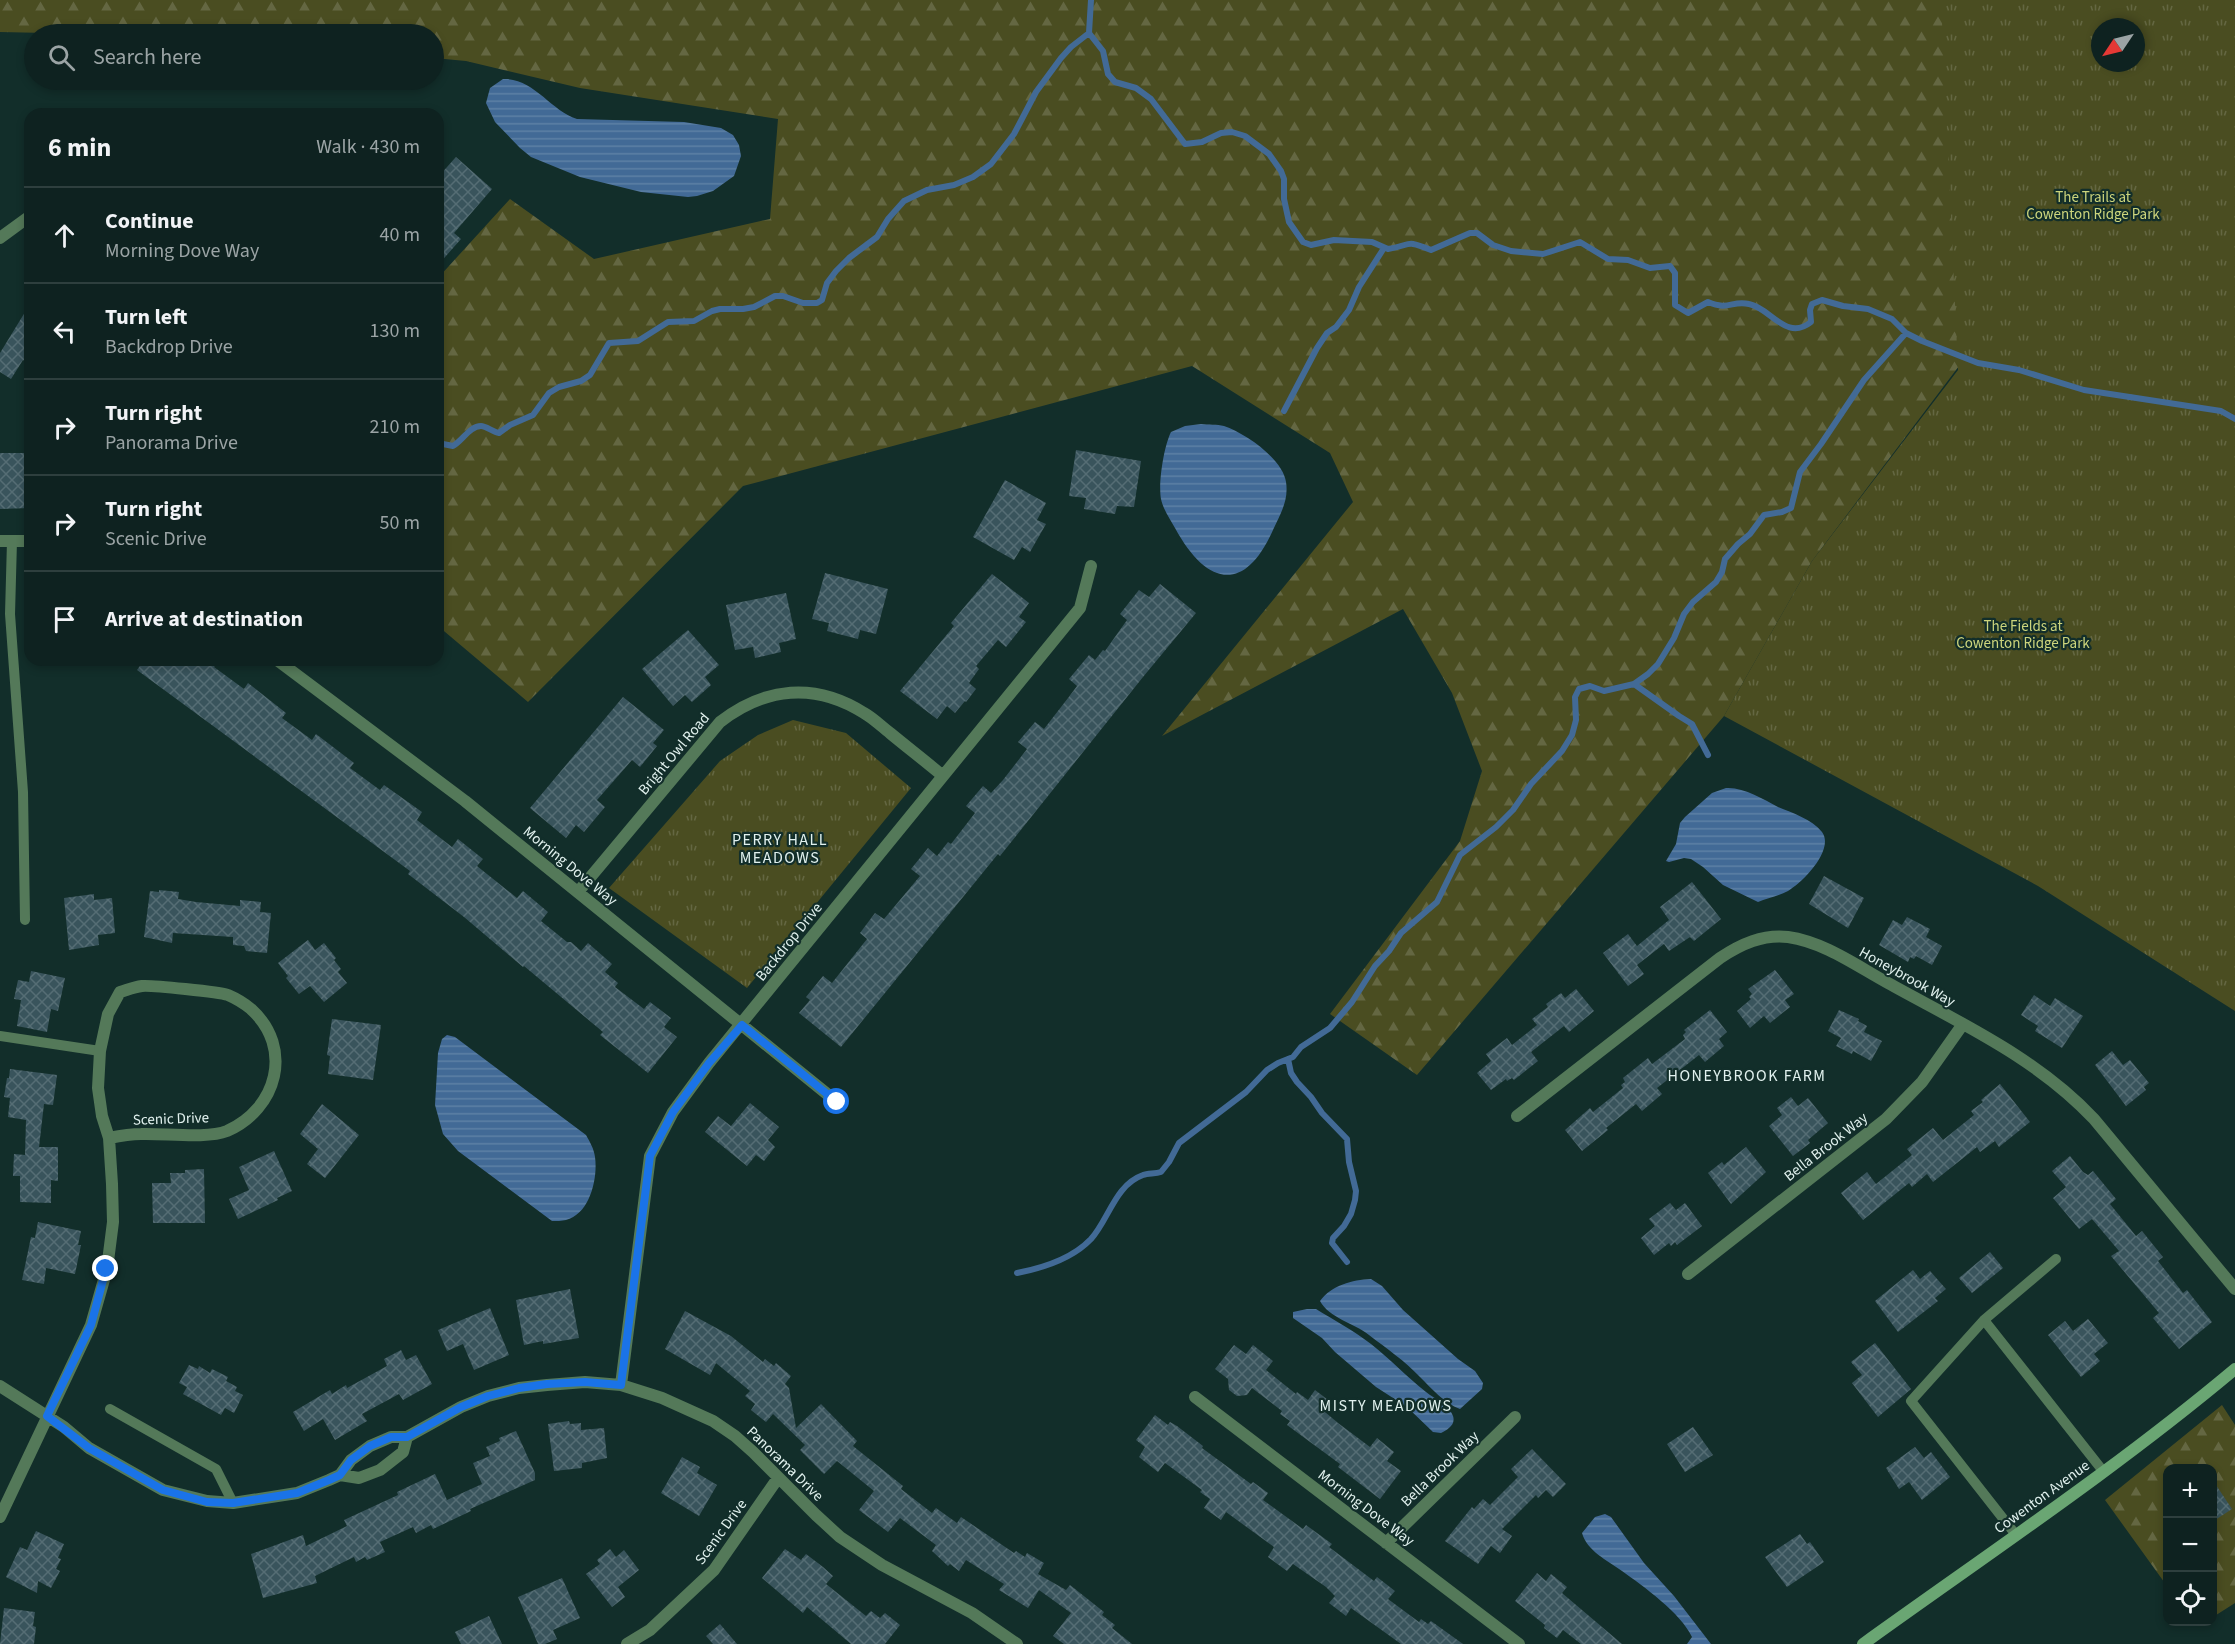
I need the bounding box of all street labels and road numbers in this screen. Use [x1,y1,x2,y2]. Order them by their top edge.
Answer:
street label: Bright Owl Road [633,708,715,800]
street label: Morning Dove Way [518,821,622,911]
street label: Backdrop Drive [751,898,827,986]
street label: Honeybrook Way [1855,942,1959,1012]
street label: Scenic Drive [133,1107,209,1131]
street label: Bella Brook Way [1780,1108,1872,1186]
street label: Panorama Drive [742,1422,828,1506]
street label: Bella Brook Way [1396,1426,1484,1512]
street label: Cowenton Avenue [1990,1455,2094,1539]
street label: Morning Dove Way [1313,1465,1419,1551]
street label: Scenic Drive [690,1495,752,1569]

